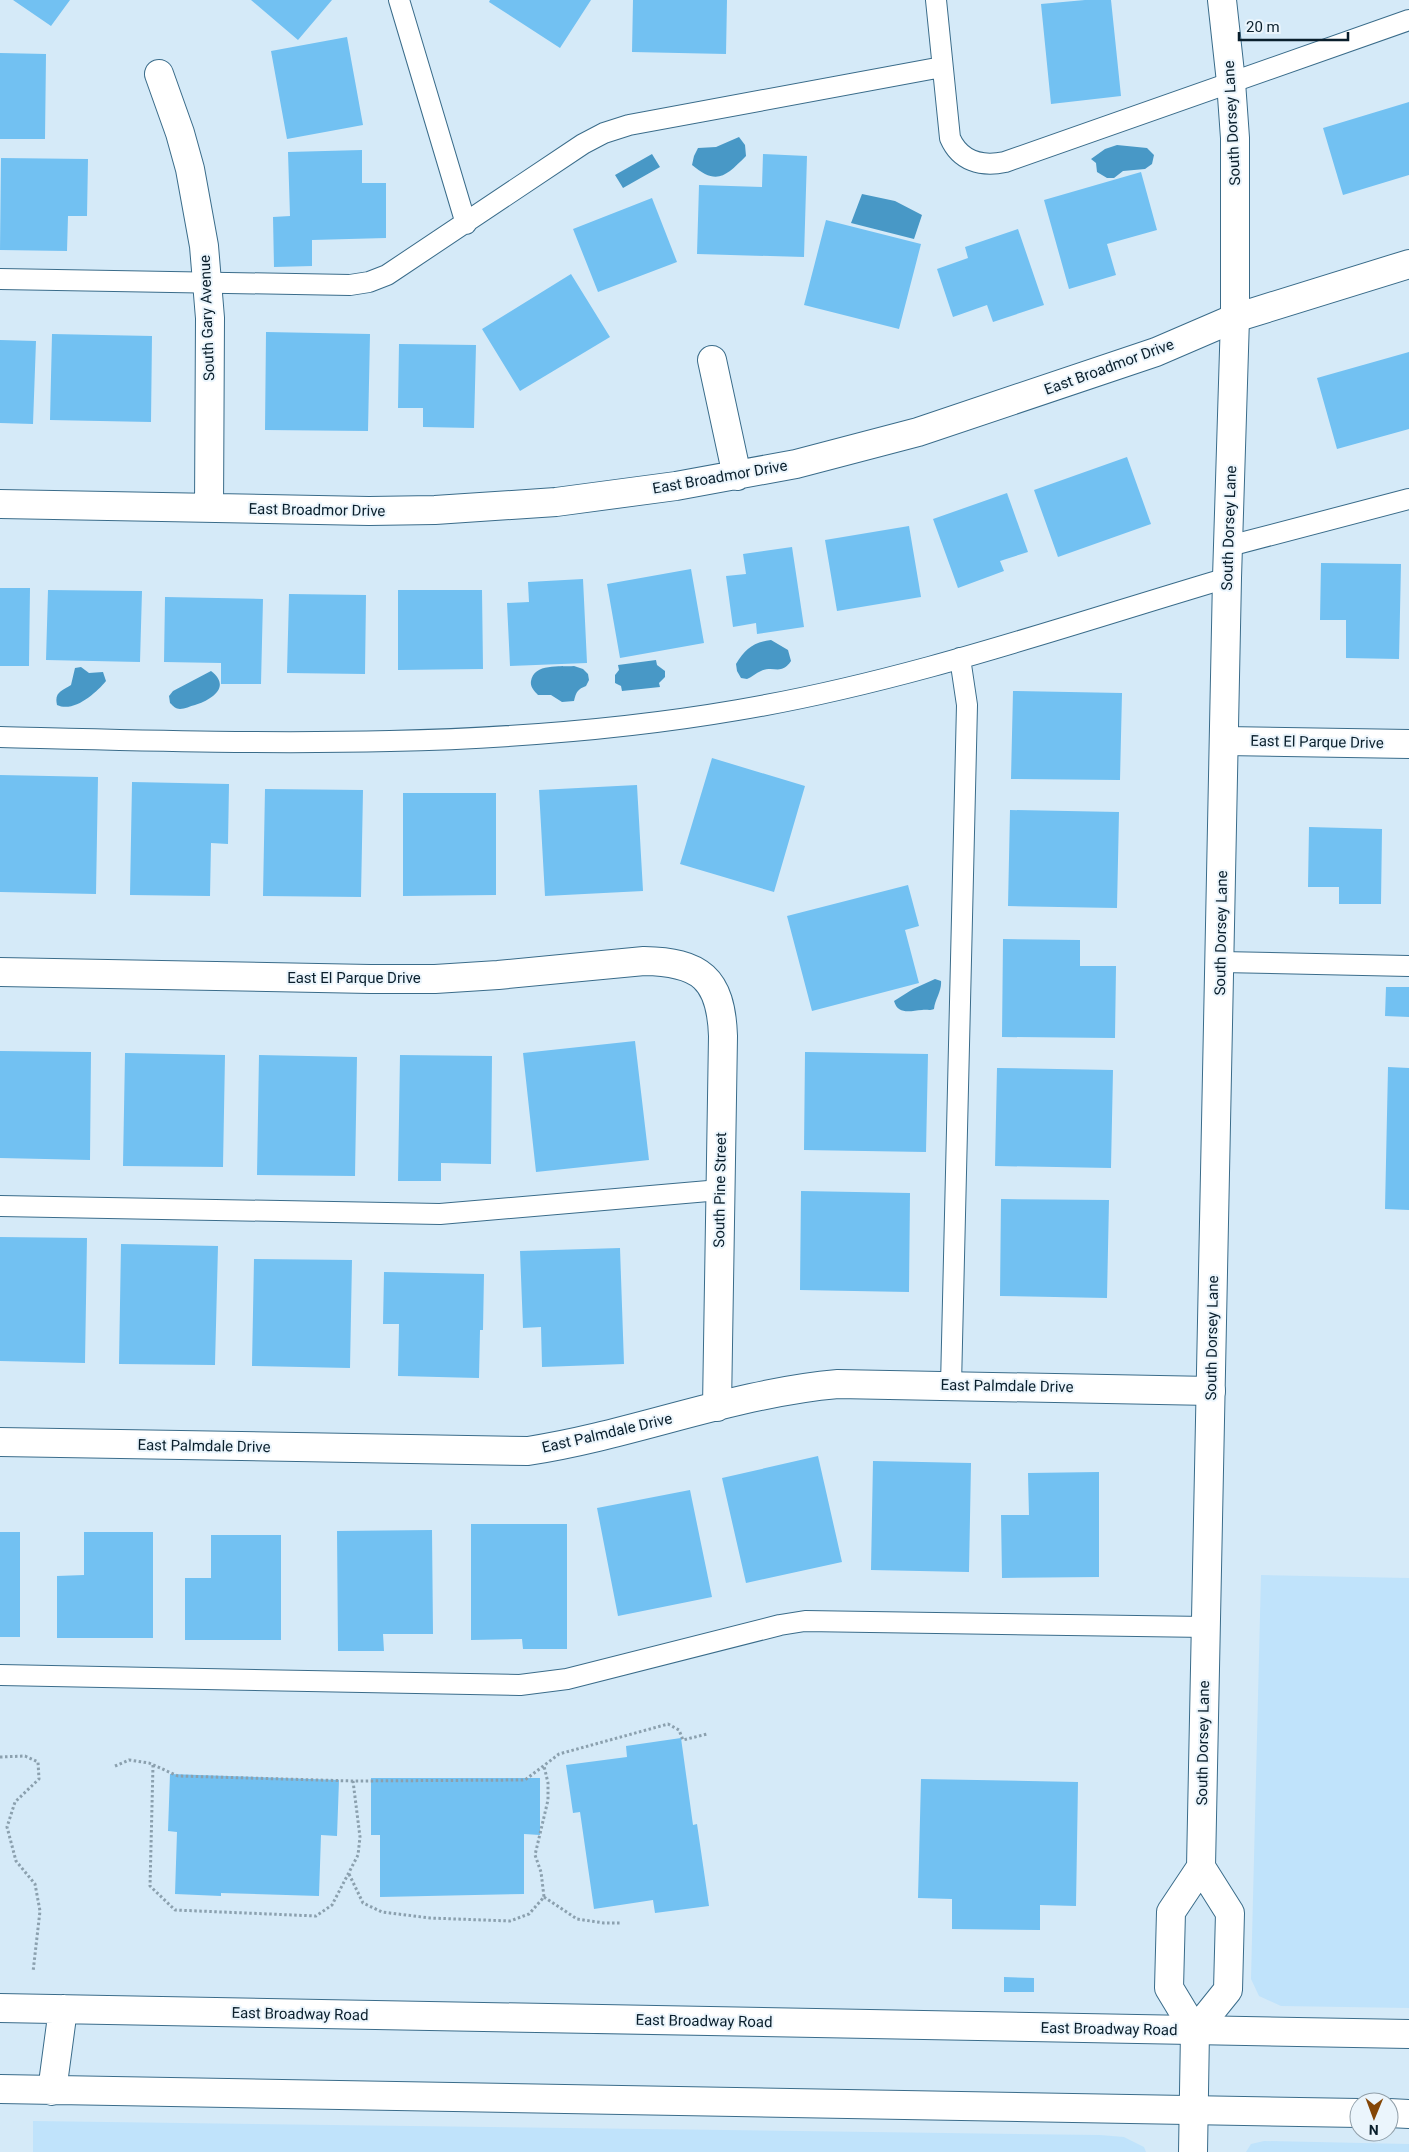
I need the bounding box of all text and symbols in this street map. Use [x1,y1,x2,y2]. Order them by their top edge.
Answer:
scale bar [1239,10,1348,42]
text: 20 m [1246,18,1280,36]
street label: South Dorsey Lane [1220,60,1244,186]
street label: South Gary Avenue [196,255,218,381]
street label: East Broadmor Drive [1042,335,1176,399]
street label: East Broadmor Drive [651,456,789,498]
street label: South Dorsey Lane [1218,465,1240,591]
street label: East Broadmor Drive [248,500,386,520]
street label: East El Parque Drive [1250,732,1384,752]
street label: South Dorsey Lane [1211,870,1231,996]
street label: East El Parque Drive [287,969,421,987]
street label: South Pine Street [710,1132,730,1248]
street label: South Dorsey Lane [1202,1275,1222,1401]
street label: East Palmdale Drive [940,1376,1074,1396]
street label: East Palmdale Drive [540,1409,674,1457]
street label: East Palmdale Drive [137,1436,271,1456]
street label: South Dorsey Lane [1193,1680,1213,1806]
street label: East Broadway Road [231,2004,369,2024]
street label: East Broadway Road [635,2011,773,2031]
street label: East Broadway Road [1040,2019,1178,2039]
north arrow [1349,2092,1399,2142]
text: N [1369,2122,1379,2138]

